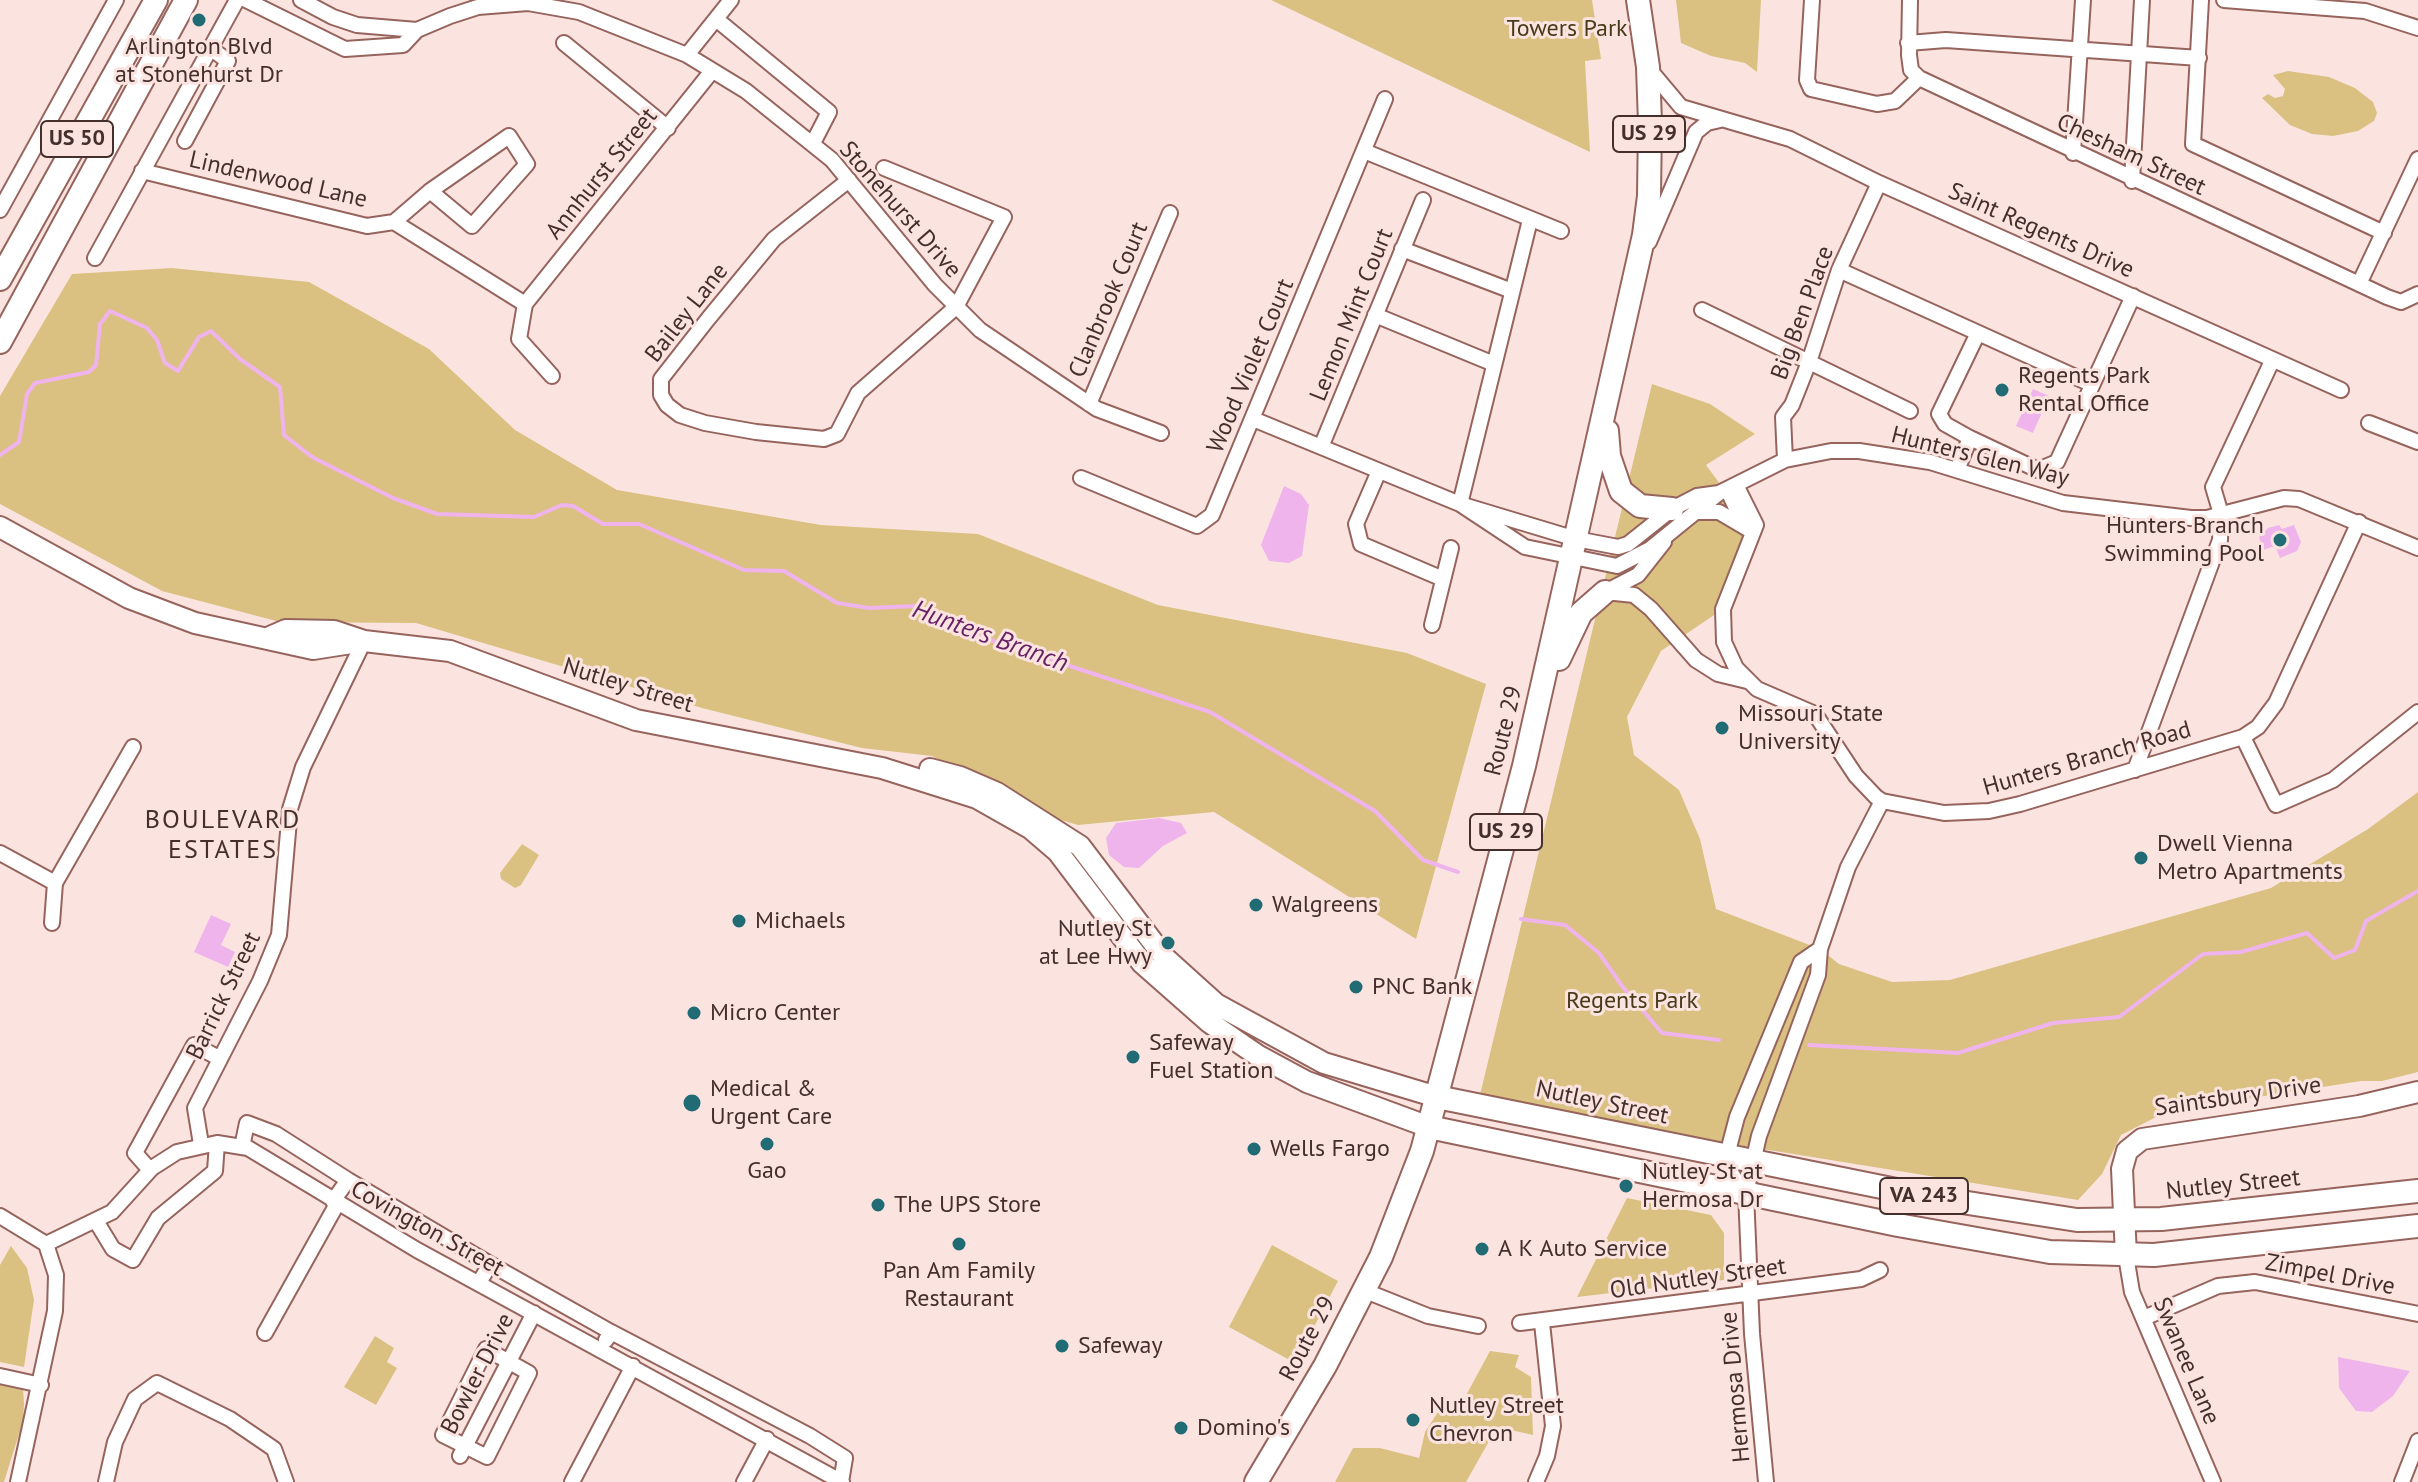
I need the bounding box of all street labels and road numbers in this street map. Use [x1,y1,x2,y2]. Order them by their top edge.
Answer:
street label: Annhurst Street [540,103,664,245]
street label: Chesham Street [2052,108,2210,202]
road number: US 29 [1613,116,1685,152]
road number: US 50 [41,121,113,157]
street label: Stonehurst Drive [833,136,967,284]
street label: Lindenwood Lane [186,146,370,214]
street label: Saint Regents Drive [1944,177,2138,285]
street label: Clanbrook Court [1063,218,1155,382]
street label: Lemon Mint Court [1304,224,1400,406]
street label: Big Ben Place [1765,242,1841,384]
street label: Bailey Lane [639,258,735,368]
street label: Wood Violet Court [1201,275,1301,457]
street label: Hunters Glen Way [1888,421,2072,493]
street label: Nutley Street [559,653,697,719]
street label: Route 29 [1479,683,1529,779]
street label: Hunters Branch Road [1980,715,2194,803]
road number: US 29 [1470,814,1542,850]
street label: Barrick Street [181,927,267,1065]
street label: Saintsbury Drive [2153,1071,2323,1123]
street label: Nutley Street [1533,1075,1671,1131]
street label: Nutley Street [2164,1164,2302,1206]
street label: Covington Street [345,1175,509,1283]
road number: VA 243 [1880,1178,1968,1214]
street label: Zimpel Drive [2263,1248,2397,1302]
street label: Old Nutley Street [1608,1252,1788,1306]
street label: Route 29 [1274,1292,1342,1386]
street label: Swanee Lane [2146,1293,2226,1429]
street label: Bowler Drive [435,1309,521,1439]
street label: Hermosa Drive [1715,1311,1757,1463]

